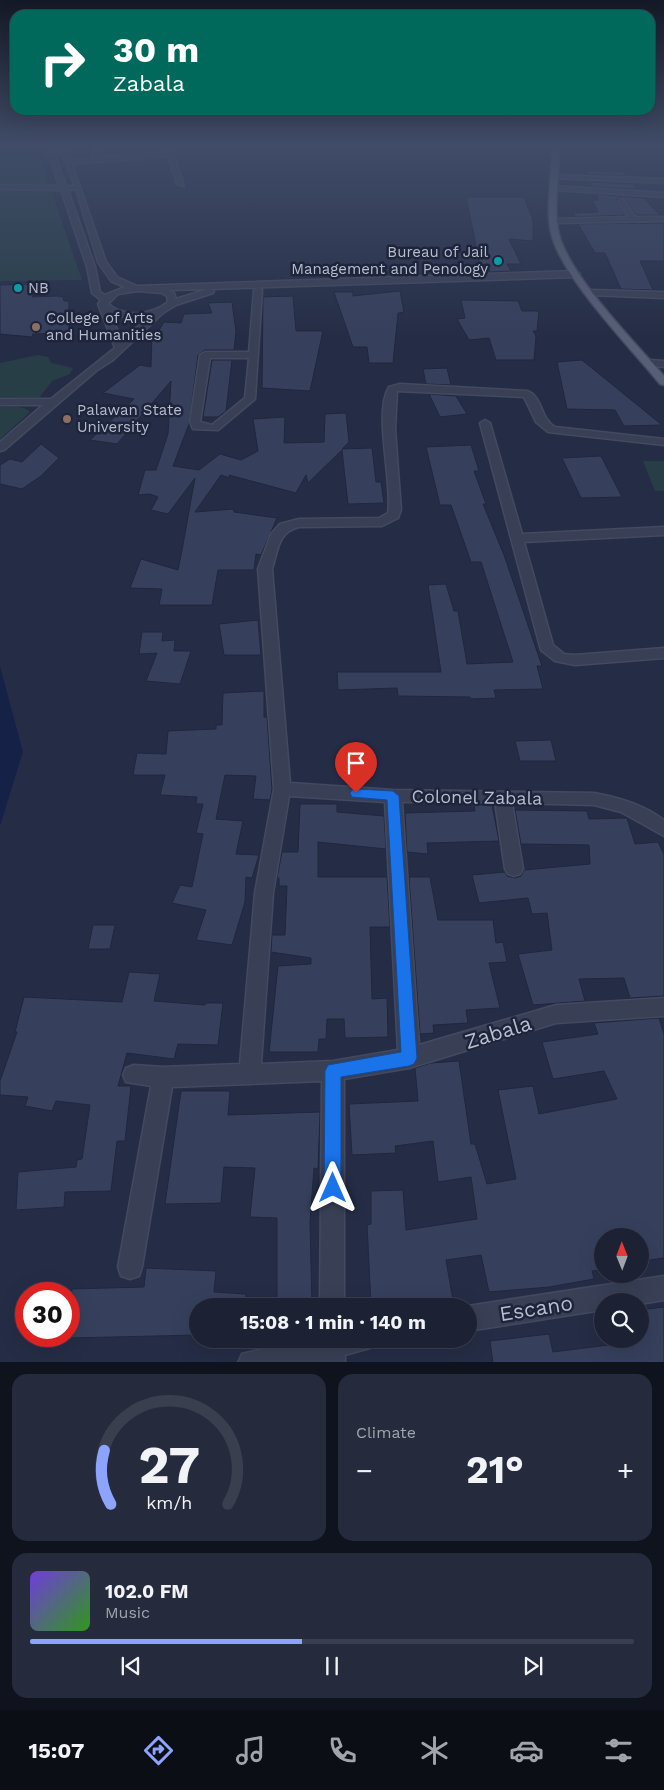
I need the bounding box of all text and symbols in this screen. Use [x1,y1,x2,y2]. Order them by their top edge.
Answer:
text: 30 m [113,29,199,71]
icon: right [30,30,95,95]
text: Zabala [113,71,185,96]
place label: Bureau of Jail Management and Penology [291,243,488,278]
marker: Bureau of Jail Management and Penology [492,255,504,267]
place label: NB [28,279,49,297]
marker: NB [12,282,24,294]
place label: College of Arts and Humanities [46,309,161,344]
marker: College of Arts and Humanities [30,321,42,333]
place label: Palawan State University [77,401,182,436]
marker: Palawan State University [61,413,73,425]
pin [335,742,377,793]
icon: arrive [342,749,370,777]
street label: Colonel Zabala [411,785,543,809]
street label: Zabala [462,1010,535,1054]
position arrow [306,1161,358,1213]
north arrow [594,1228,649,1282]
map controls [594,1228,649,1348]
speed limit sign: 30 [15,1282,80,1347]
street label: Escano [498,1290,574,1326]
button: search [594,1293,649,1348]
text: 15:08 · 1 min · 140 m [240,1311,426,1334]
text: Climate [356,1423,416,1442]
text: 27 [138,1435,200,1496]
text: 21° [466,1448,524,1492]
text: − [356,1454,373,1487]
text: + [617,1454,634,1487]
text: km/h [146,1492,192,1513]
text: 102.0 FM [105,1580,189,1603]
text: Music [105,1603,150,1622]
icon: previous [117,1652,145,1680]
icon: pause [318,1652,346,1680]
icon: next [519,1652,547,1680]
icon: directions [141,1733,176,1768]
icon: music [233,1733,268,1768]
icon: phone [325,1733,360,1768]
icon: climate [417,1733,452,1768]
icon: car [509,1733,544,1768]
icon: filters [601,1733,636,1768]
text: 15:07 [28,1738,84,1763]

